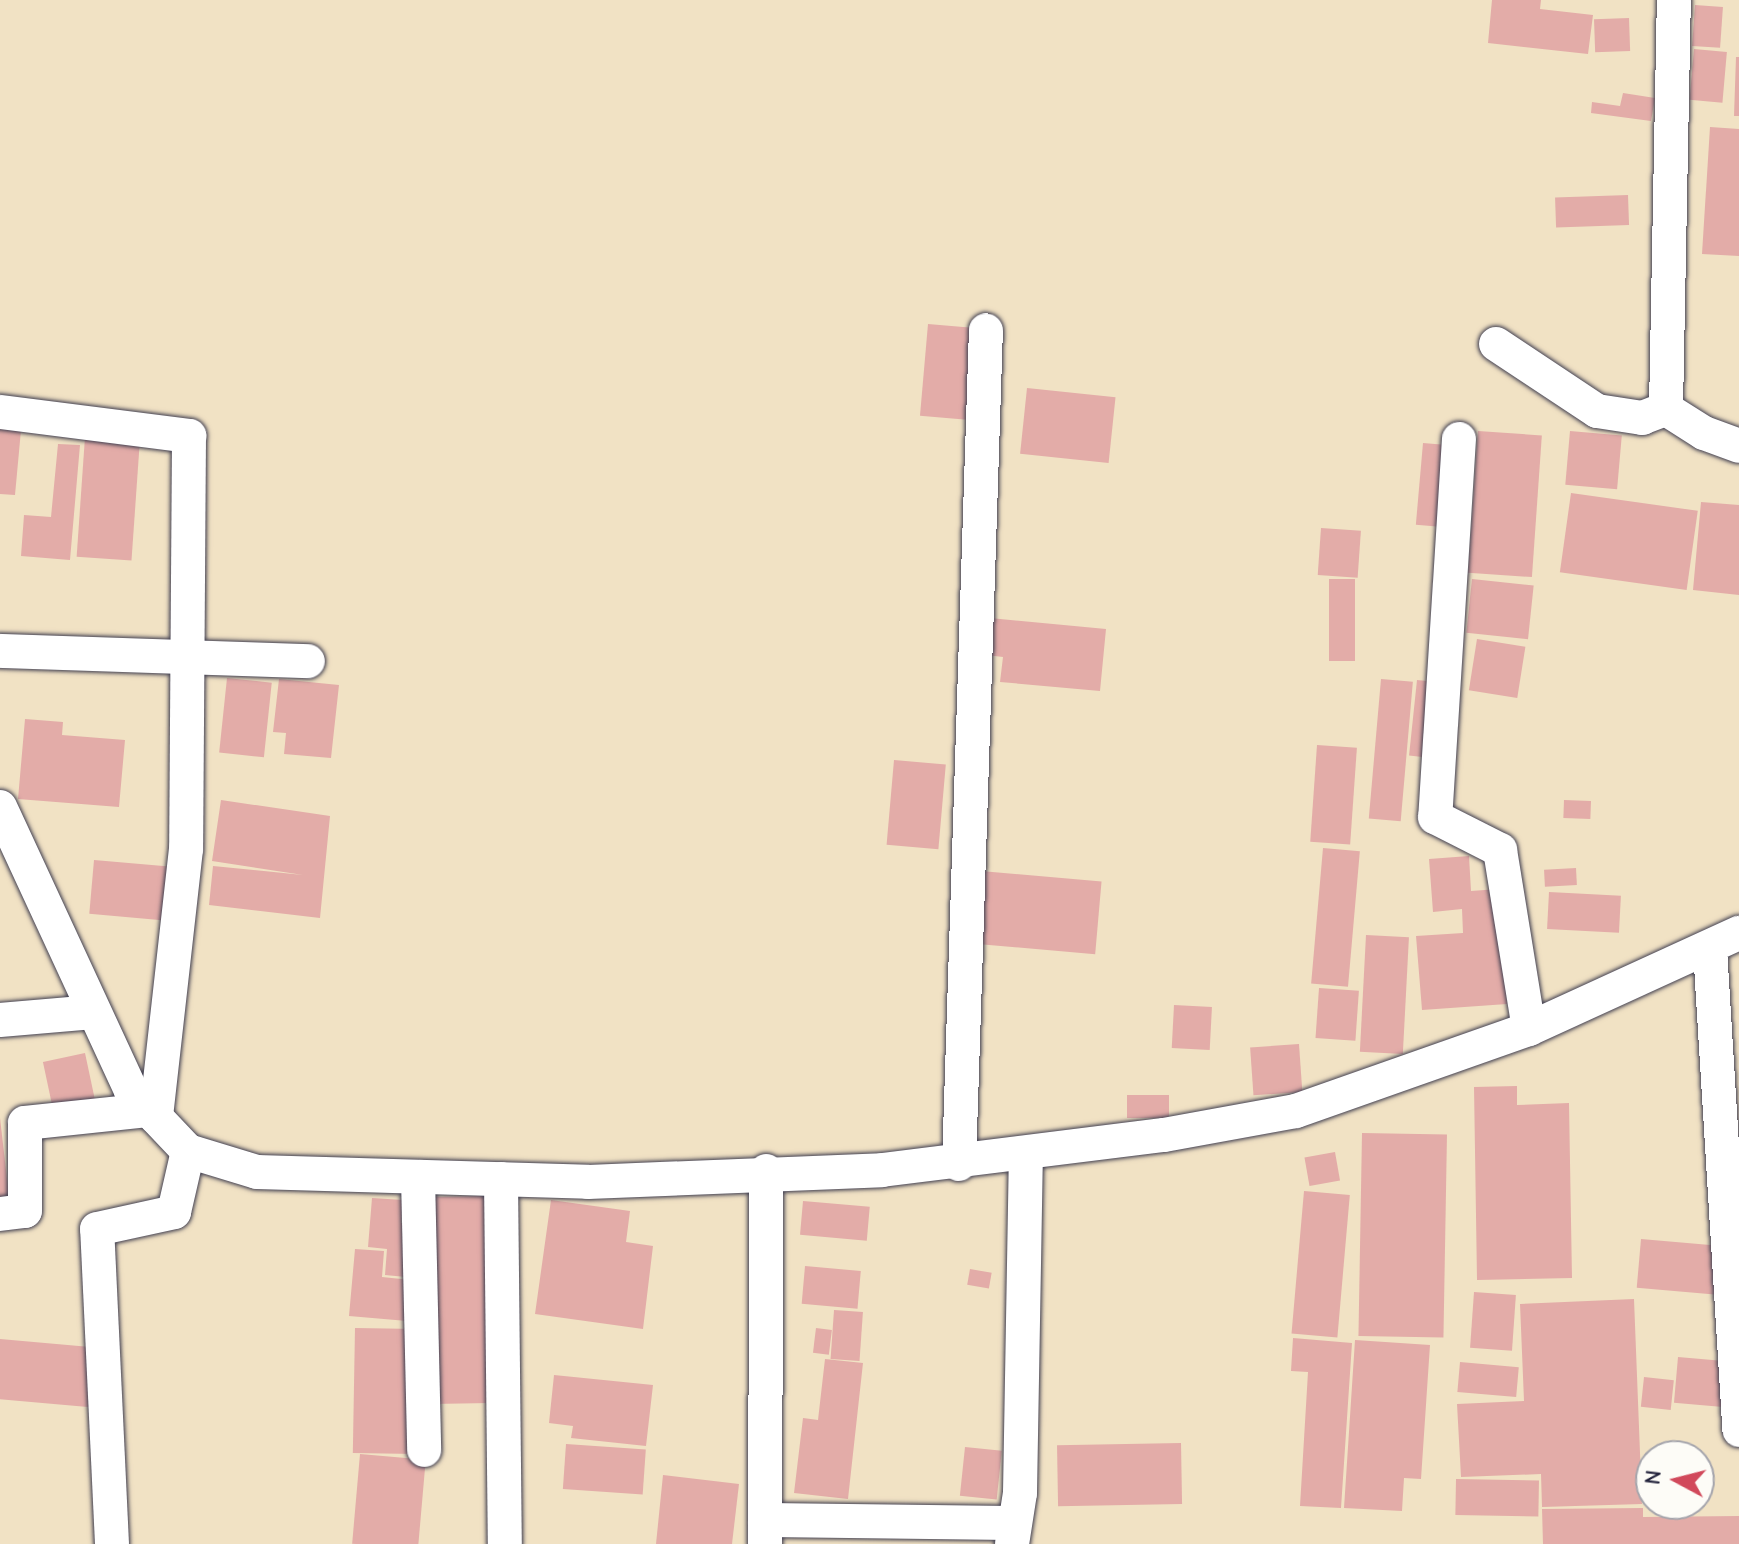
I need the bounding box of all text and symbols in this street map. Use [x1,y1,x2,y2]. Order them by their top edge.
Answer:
north arrow [1635,1440,1715,1520]
text: N [1639,1469,1667,1486]

